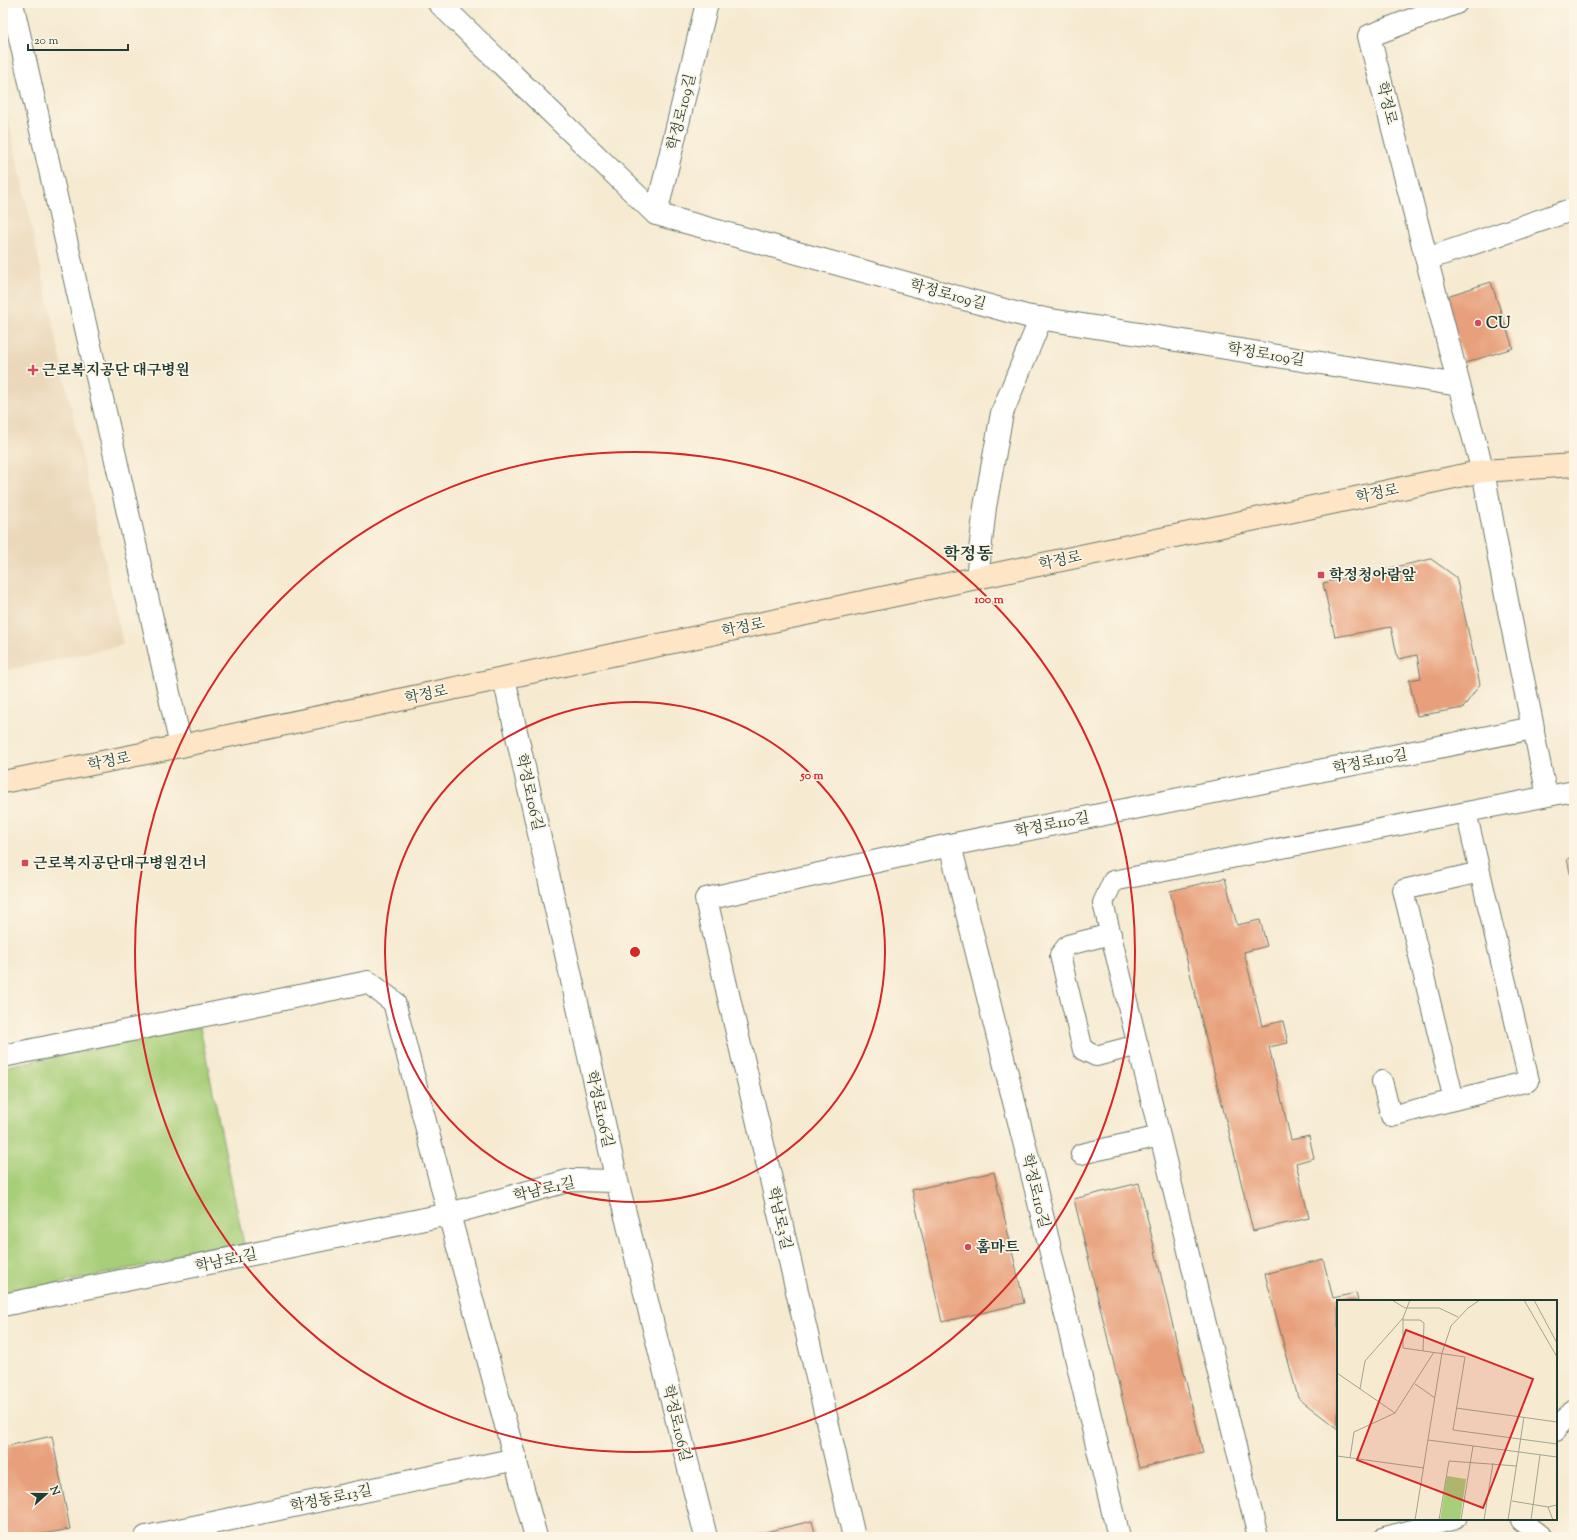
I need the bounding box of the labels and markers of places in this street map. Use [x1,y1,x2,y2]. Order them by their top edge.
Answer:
place label: CU [1486,314,1511,335]
marker: CU [1473,318,1483,328]
place label: 근로복지공단 대구병원 [42,361,190,382]
marker: 근로복지공단 대구병원 [27,364,39,376]
place label: 학정청아람앞 [1329,566,1416,587]
marker: 학정청아람앞 [1316,570,1326,580]
place label: 근로복지공단대구병원건너 [33,854,207,875]
marker: 근로복지공단대구병원건너 [20,858,30,868]
centre of rings [628,945,642,959]
place label: 홈마트 [976,1238,1020,1259]
marker: 홈마트 [963,1242,973,1252]

